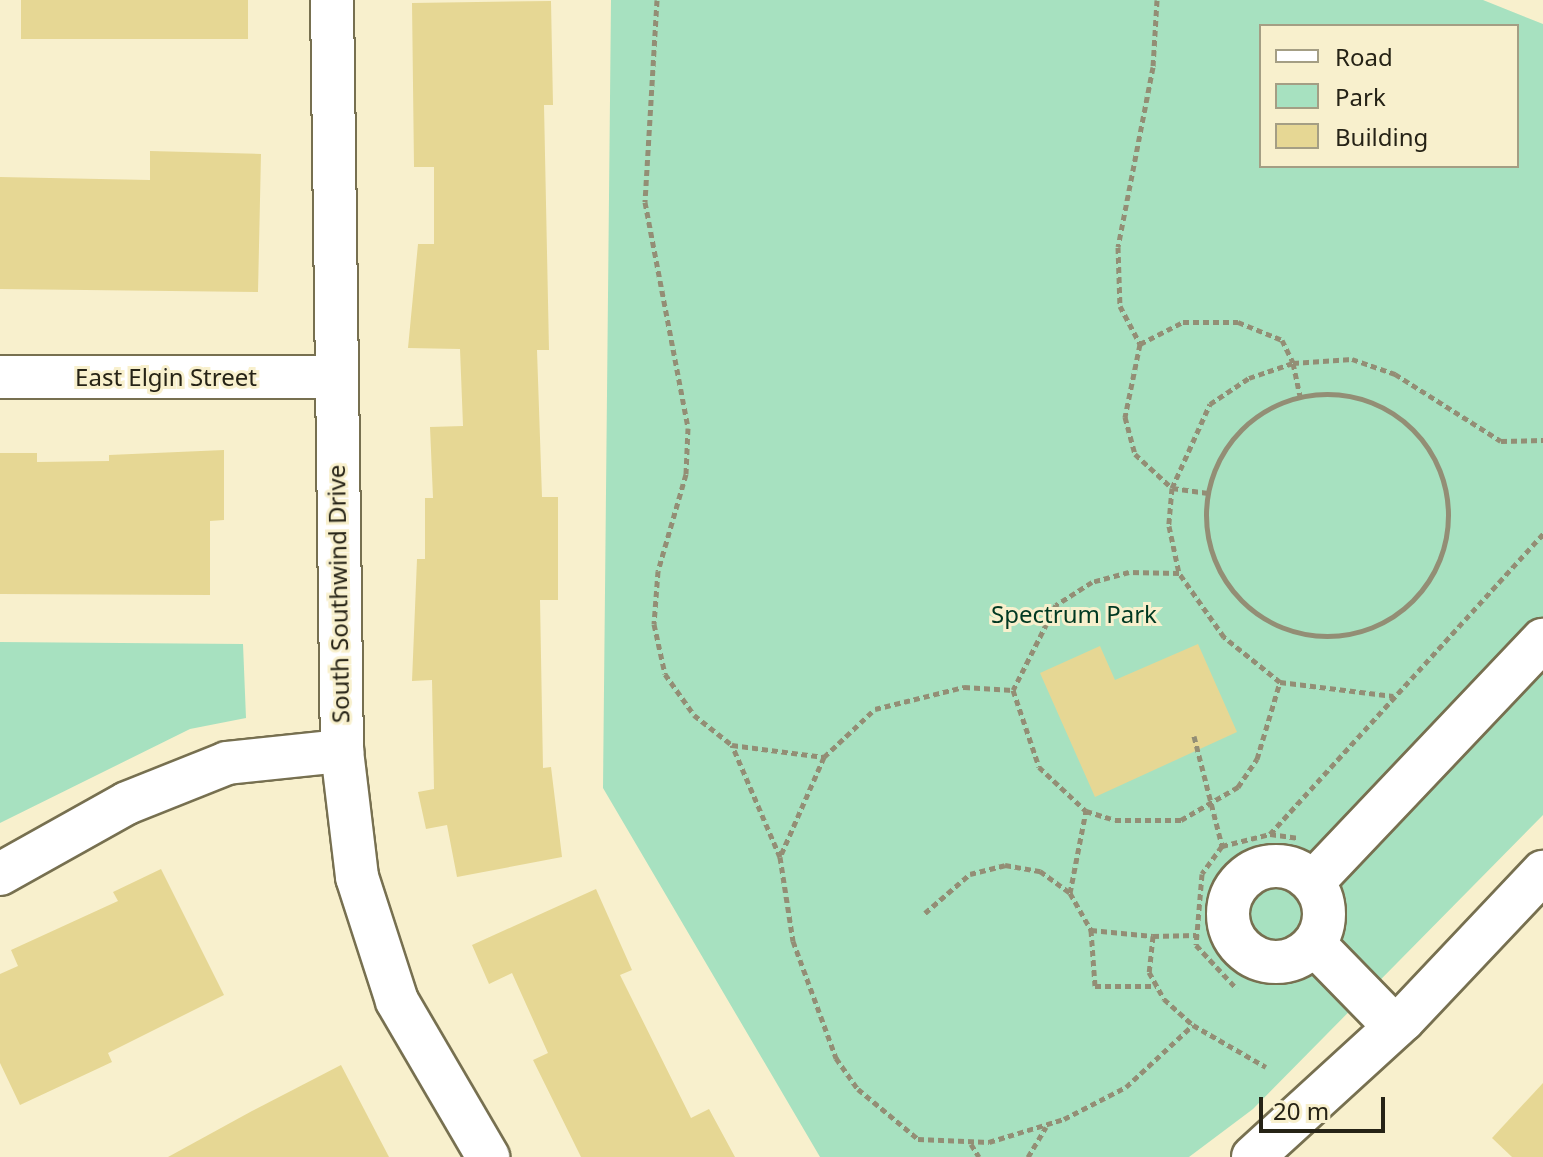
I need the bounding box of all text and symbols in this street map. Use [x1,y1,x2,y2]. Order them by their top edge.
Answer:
legend [1259,24,1519,168]
text: Road [1335,40,1393,73]
text: Park [1335,80,1386,113]
text: Building [1335,120,1428,153]
street label: East Elgin Street [75,363,257,391]
street label: South Southwind Drive [321,465,355,723]
park label: Spectrum Park [991,600,1157,628]
scale bar [1263,1081,1389,1131]
text: 20 m [1273,1094,1329,1127]

